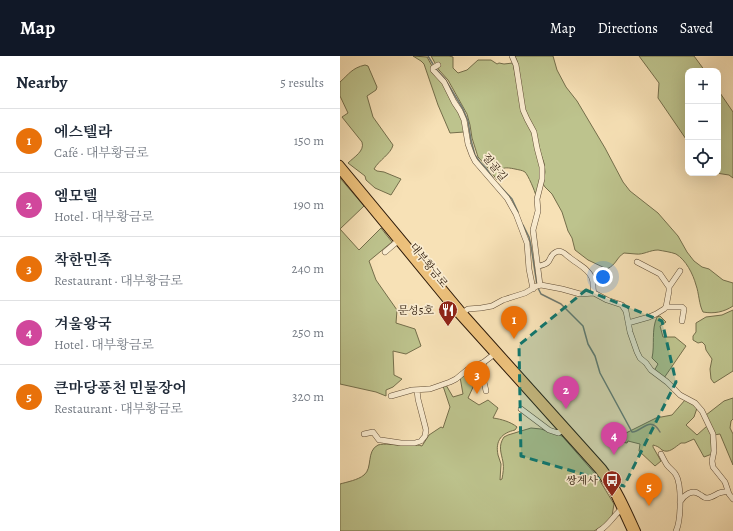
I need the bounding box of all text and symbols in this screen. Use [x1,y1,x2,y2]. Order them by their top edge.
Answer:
text: Map [20,15,55,41]
text: Map [550,19,576,38]
text: Directions [598,19,658,38]
text: Saved [680,19,713,38]
map controls [685,68,721,176]
button: + [685,68,721,104]
text: Nearby [16,71,67,94]
text: 5 results [280,74,324,91]
button: − [685,104,721,140]
text: 에스텔라 [54,122,112,142]
text: 1 [27,132,31,149]
text: 150 m [294,132,324,149]
button: locate [685,140,721,176]
text: Café · 대부황금로 [54,144,149,161]
street label: 절골길 [479,150,511,184]
text: 엠모텔 [54,186,97,206]
text: 2 [26,196,32,213]
text: 190 m [293,196,324,213]
text: Hotel · 대부황금로 [54,208,154,225]
street label: 대부황금로 [406,240,451,291]
text: 착한민족 [54,250,112,270]
text: 3 [26,260,32,277]
text: 240 m [292,260,324,277]
your location [593,267,613,287]
text: Restaurant · 대부황금로 [54,272,183,289]
restaurant icon: 문성5호 [437,299,459,327]
place label: 문성5호 [397,303,434,318]
pin: 1 [501,306,527,339]
text: 겨울왕국 [54,314,112,334]
text: 4 [26,324,32,341]
text: 250 m [292,324,324,341]
text: Hotel · 대부황금로 [54,336,154,353]
pin: 3 [464,361,490,394]
pin: 2 [553,376,579,409]
text: 큰마당풍천 민물장어 [54,378,187,398]
text: 5 [26,388,32,405]
text: 320 m [292,388,324,405]
text: Restaurant · 대부황금로 [54,400,183,417]
pin: 4 [601,422,627,455]
bus stop icon: 쌍계사 [601,469,623,497]
place label: 쌍계사 [566,473,598,488]
pin: 5 [636,473,662,506]

